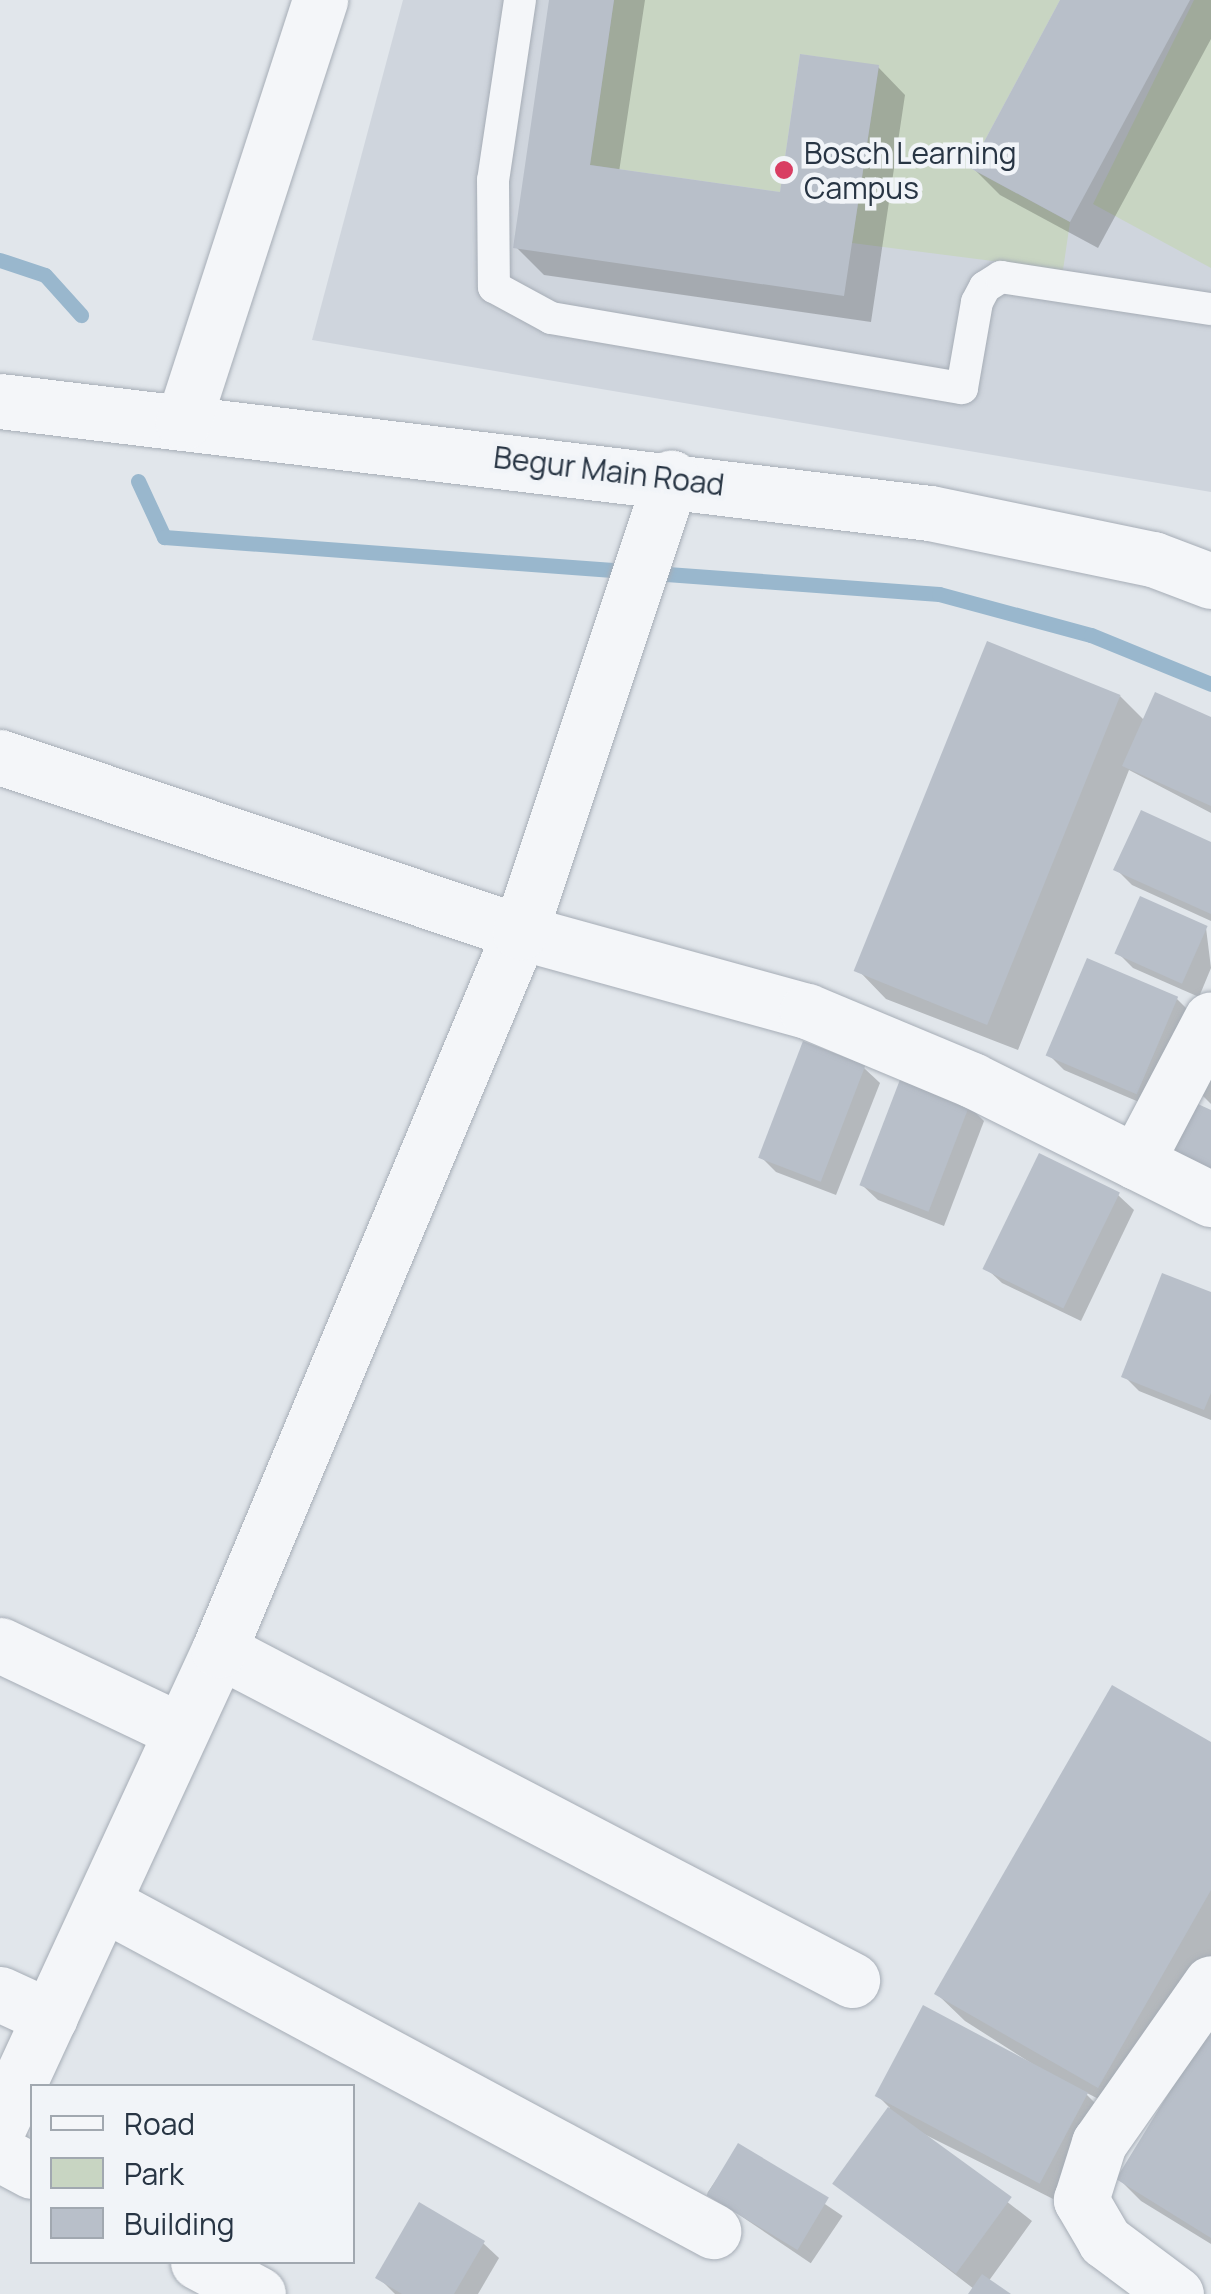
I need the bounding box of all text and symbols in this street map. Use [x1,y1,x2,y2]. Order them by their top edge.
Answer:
place label: Bosch Learning Campus [804,135,1017,206]
marker: Bosch Learning Campus [773,159,795,181]
street label: Begur Main Road [492,439,726,503]
legend [30,2084,355,2264]
text: Road [124,2103,195,2144]
text: Park [124,2153,184,2194]
text: Building [124,2203,235,2244]

